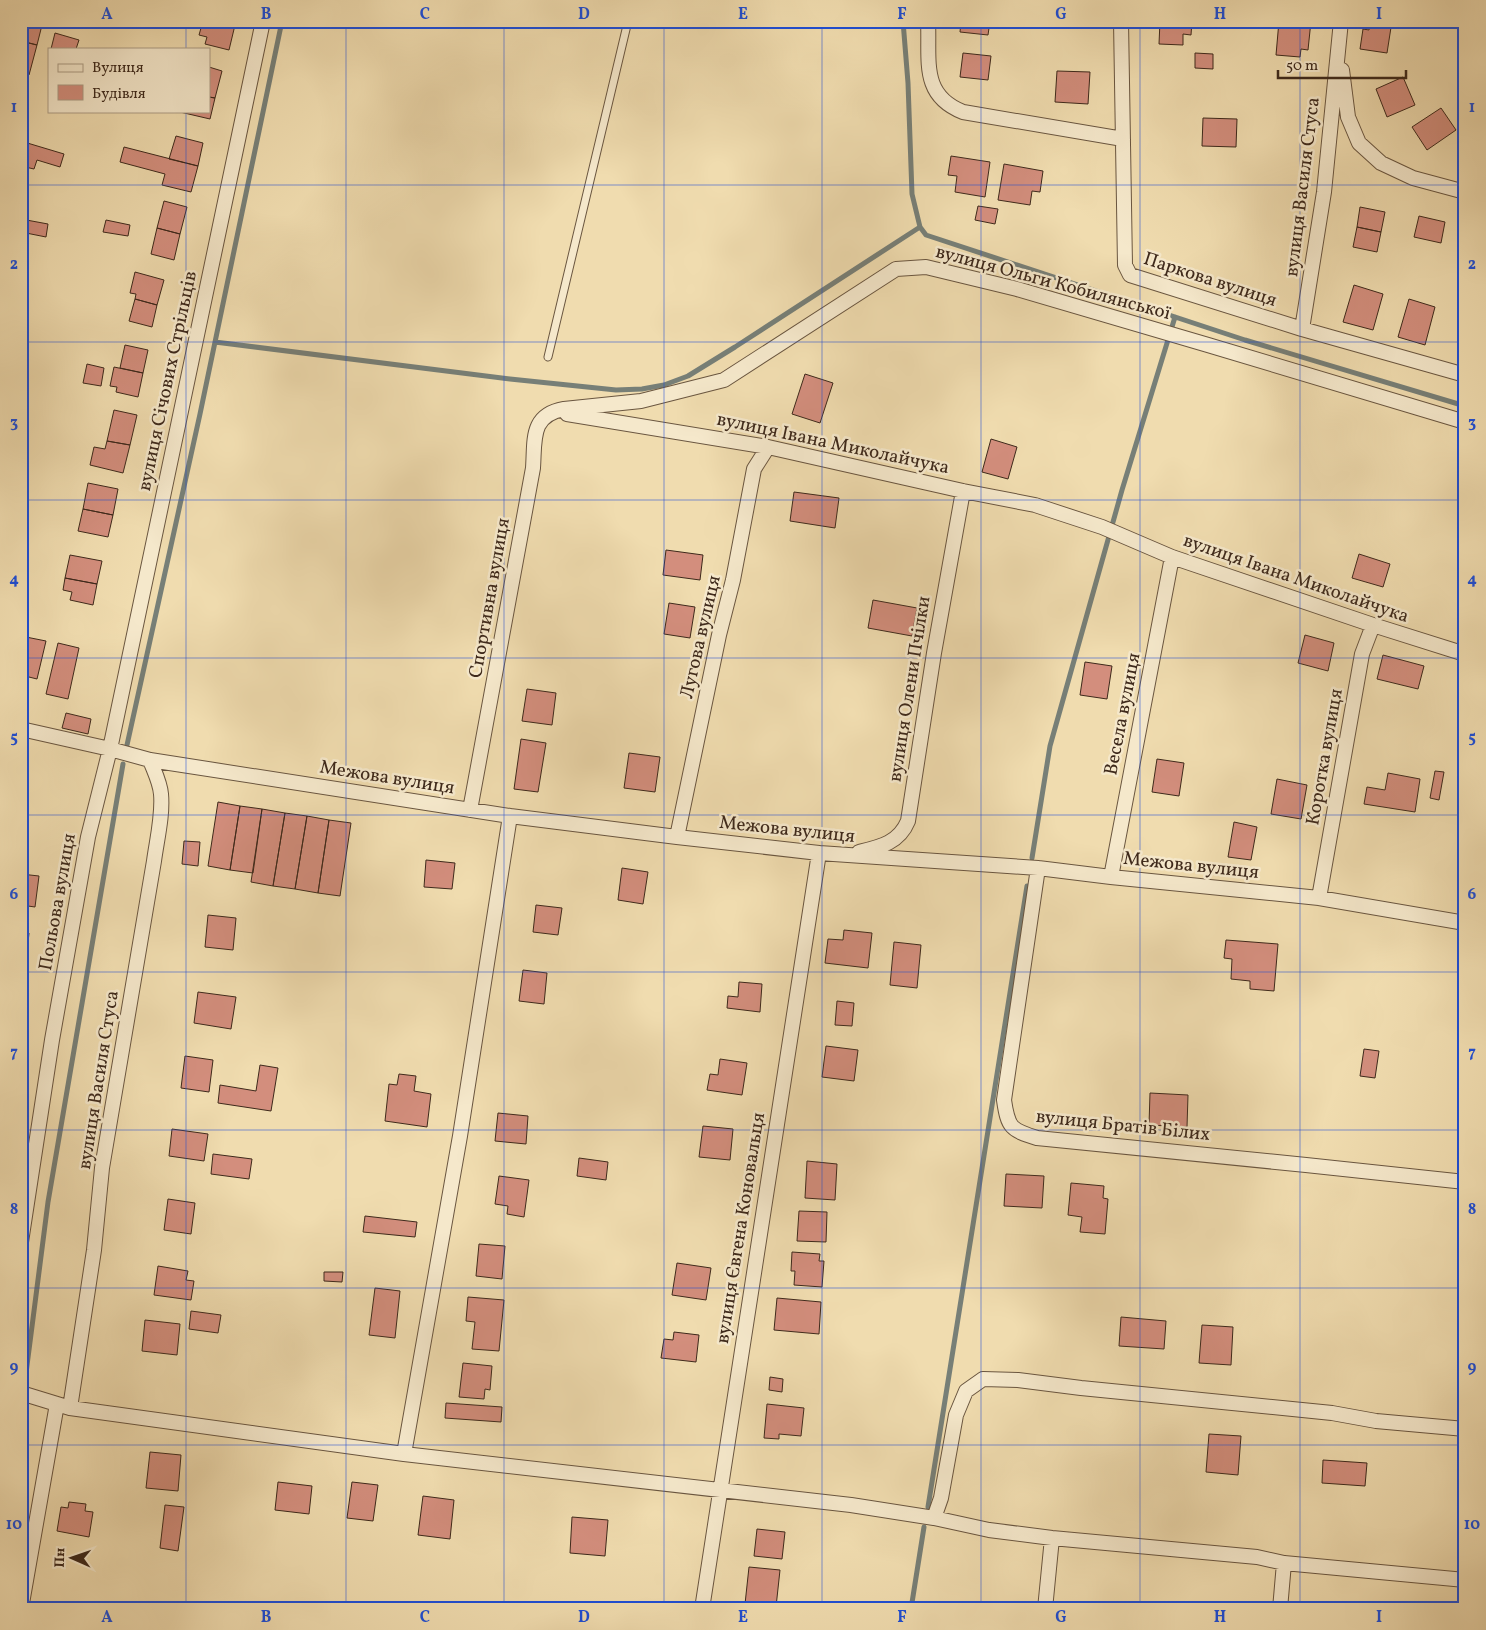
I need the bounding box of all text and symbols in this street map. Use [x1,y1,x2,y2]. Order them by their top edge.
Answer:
text: A [101,4,113,26]
text: B [261,4,272,26]
text: C [420,4,430,26]
text: D [578,4,590,26]
text: E [738,4,748,26]
text: F [897,4,907,26]
text: G [1055,4,1067,26]
text: H [1214,4,1226,26]
text: I [1376,4,1382,26]
legend [48,48,210,112]
scale bar [1278,48,1406,80]
text: 50 m [1286,56,1318,77]
text: Вулиця [92,58,144,79]
text: Будівля [92,84,146,105]
street label: вулиця Василя Стуса [1279,96,1327,278]
text: 1 [11,97,17,119]
text: 1 [1469,97,1475,119]
street label: вулиця Ольги Кобилянської [933,239,1174,327]
street label: Паркова вулиця [1140,246,1280,314]
text: 2 [10,254,18,276]
text: 2 [1468,254,1476,276]
street label: вулиця Січових Стрільців [132,269,204,493]
street label: вулиця Івана Миколайчука [714,407,952,481]
text: 3 [10,412,18,434]
text: 3 [1468,412,1476,434]
street label: Спортивна вулиця [463,516,517,680]
street label: вулиця Івана Миколайчука [1180,528,1412,630]
text: 4 [9,569,19,591]
text: 4 [1467,569,1477,591]
street label: Лугова вулиця [674,573,728,701]
street label: вулиця Олени Пчілки [882,594,938,784]
street label: Весела вулиця [1098,650,1148,777]
street label: Коротка вулиця [1300,687,1350,827]
text: 5 [10,727,18,749]
text: 5 [1468,727,1476,749]
street label: Межова вулиця [318,754,456,802]
street label: Межова вулиця [718,810,856,850]
street label: Польова вулиця [33,831,83,973]
street label: Межова вулиця [1122,846,1260,886]
text: 6 [10,884,19,906]
text: 6 [1468,884,1477,906]
street label: вулиця Василя Стуса [72,989,126,1171]
text: 7 [10,1042,18,1064]
text: 7 [1468,1042,1476,1064]
street label: вулиця Братів Білих [1035,1104,1212,1148]
street label: вулиця Євгена Коновальця [710,1110,772,1345]
text: 8 [10,1199,18,1221]
text: 8 [1468,1199,1476,1221]
text: 9 [10,1357,19,1379]
text: 9 [1468,1357,1477,1379]
text: 10 [6,1514,22,1536]
text: 10 [1464,1514,1480,1536]
north arrow [48,1532,98,1582]
text: Пн [51,1547,70,1568]
text: A [101,1607,113,1629]
text: B [261,1607,272,1629]
text: C [420,1607,430,1629]
text: D [578,1607,590,1629]
text: E [738,1607,748,1629]
text: F [897,1607,907,1629]
text: G [1055,1607,1067,1629]
text: H [1214,1607,1226,1629]
text: I [1376,1607,1382,1629]

